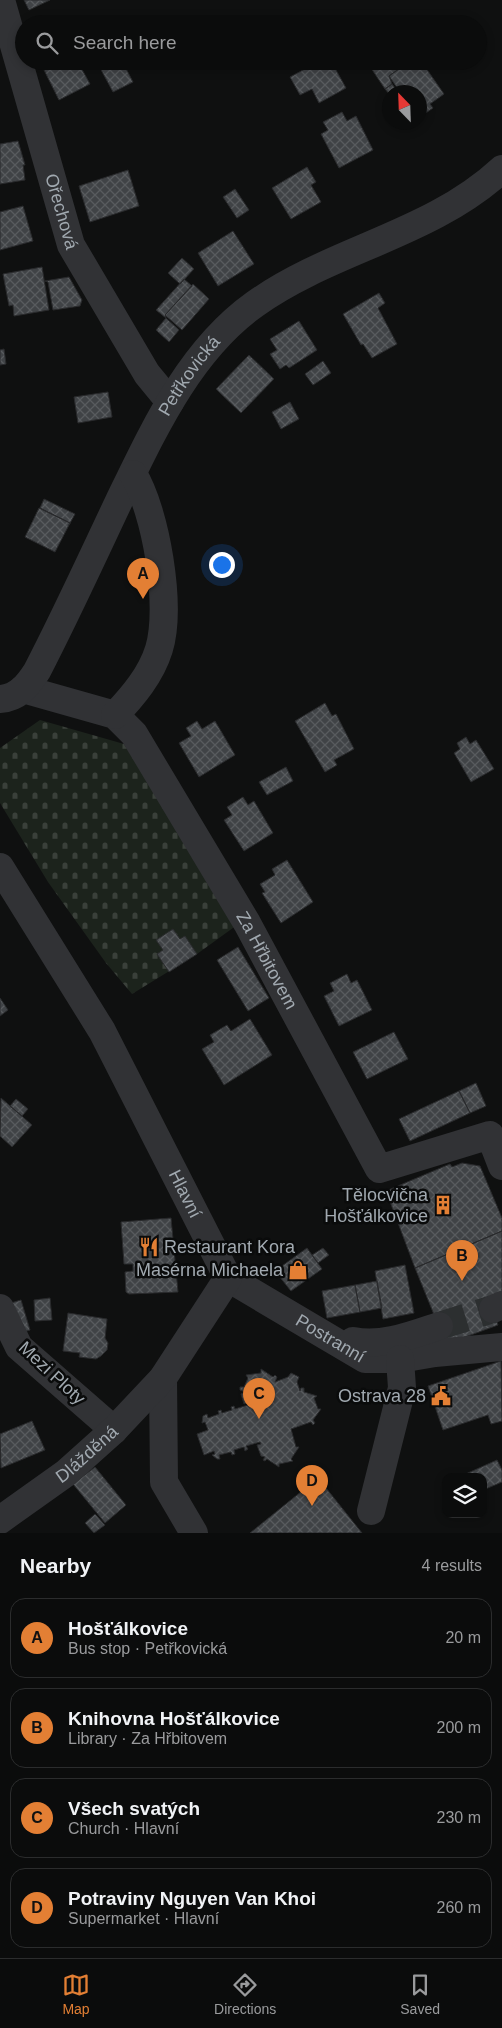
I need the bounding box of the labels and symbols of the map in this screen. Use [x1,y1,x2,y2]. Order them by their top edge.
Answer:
north arrow [382,85,427,130]
street label: Ořechová [41,171,82,253]
street label: Petřkovická [154,331,225,419]
your location [209,552,235,578]
pin: A [127,558,159,599]
street label: Za Hřbitovem [232,908,301,1013]
street label: Hlavní [165,1167,206,1221]
place label: Tělocvična Hošťálkovice [324,1185,429,1226]
building icon: Tělocvična Hošťálkovice [432,1194,454,1216]
restaurant icon: Restaurant Kora [138,1236,160,1258]
place label: Restaurant Kora [164,1237,296,1257]
pin: B [446,1240,478,1281]
shop icon: Masérna Michaela [287,1259,309,1281]
place label: Masérna Michaela [136,1260,284,1280]
street label: Postranní [292,1310,369,1367]
street label: Mezi Ploty [15,1337,89,1409]
pin: C [243,1378,275,1419]
public building icon: Ostrava 28 [430,1385,452,1407]
place label: Ostrava 28 [338,1386,426,1406]
street label: Dlážděná [52,1421,123,1487]
pin: D [296,1465,328,1506]

